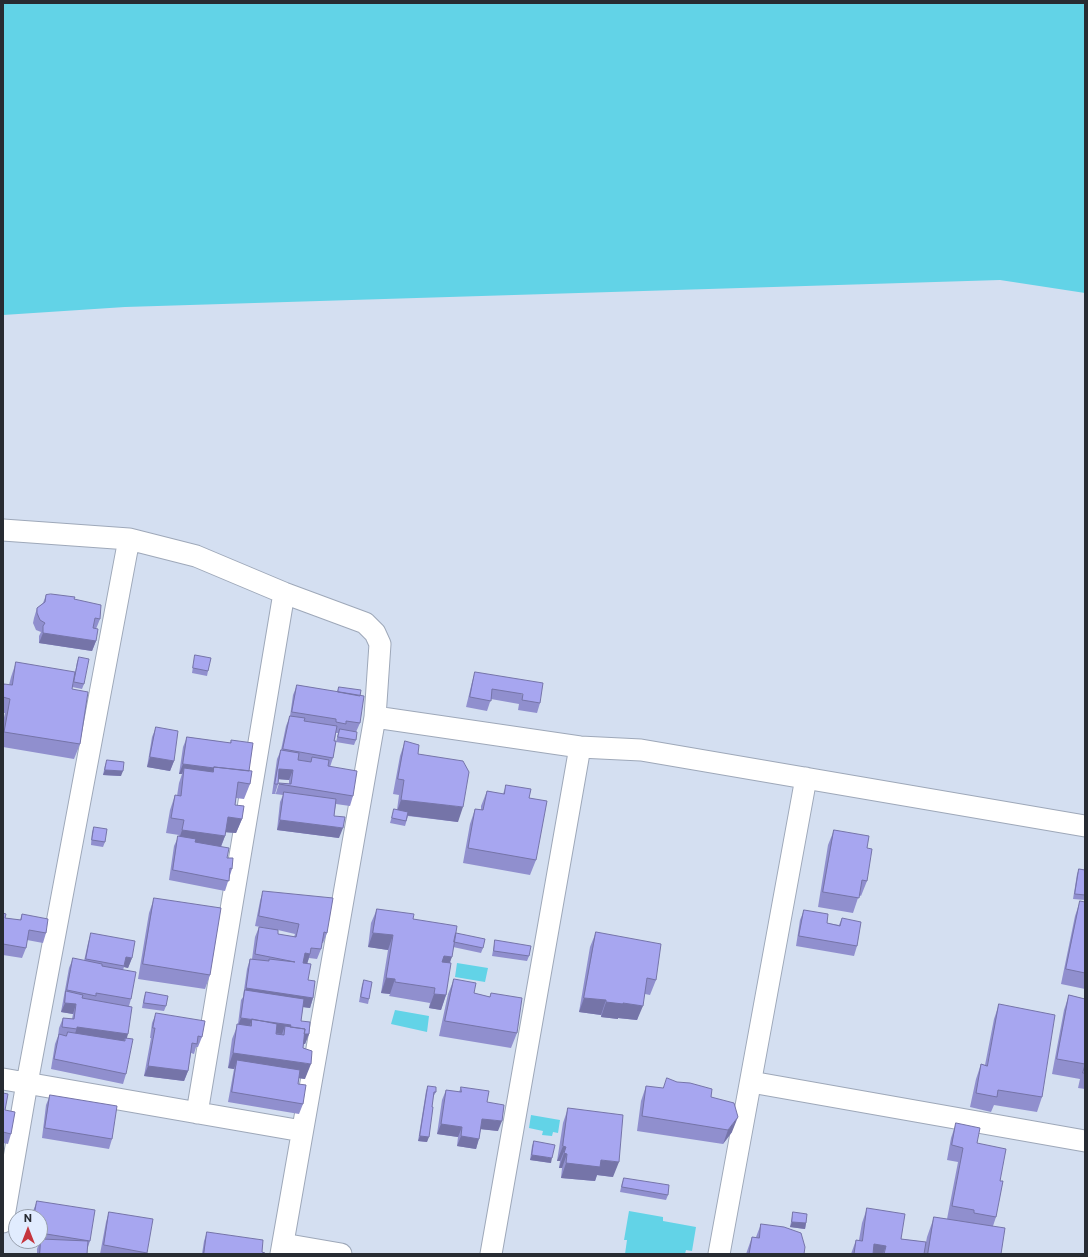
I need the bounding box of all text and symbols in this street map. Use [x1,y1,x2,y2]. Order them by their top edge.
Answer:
north arrow [8,1209,48,1249]
text: N [24,1211,32,1224]

